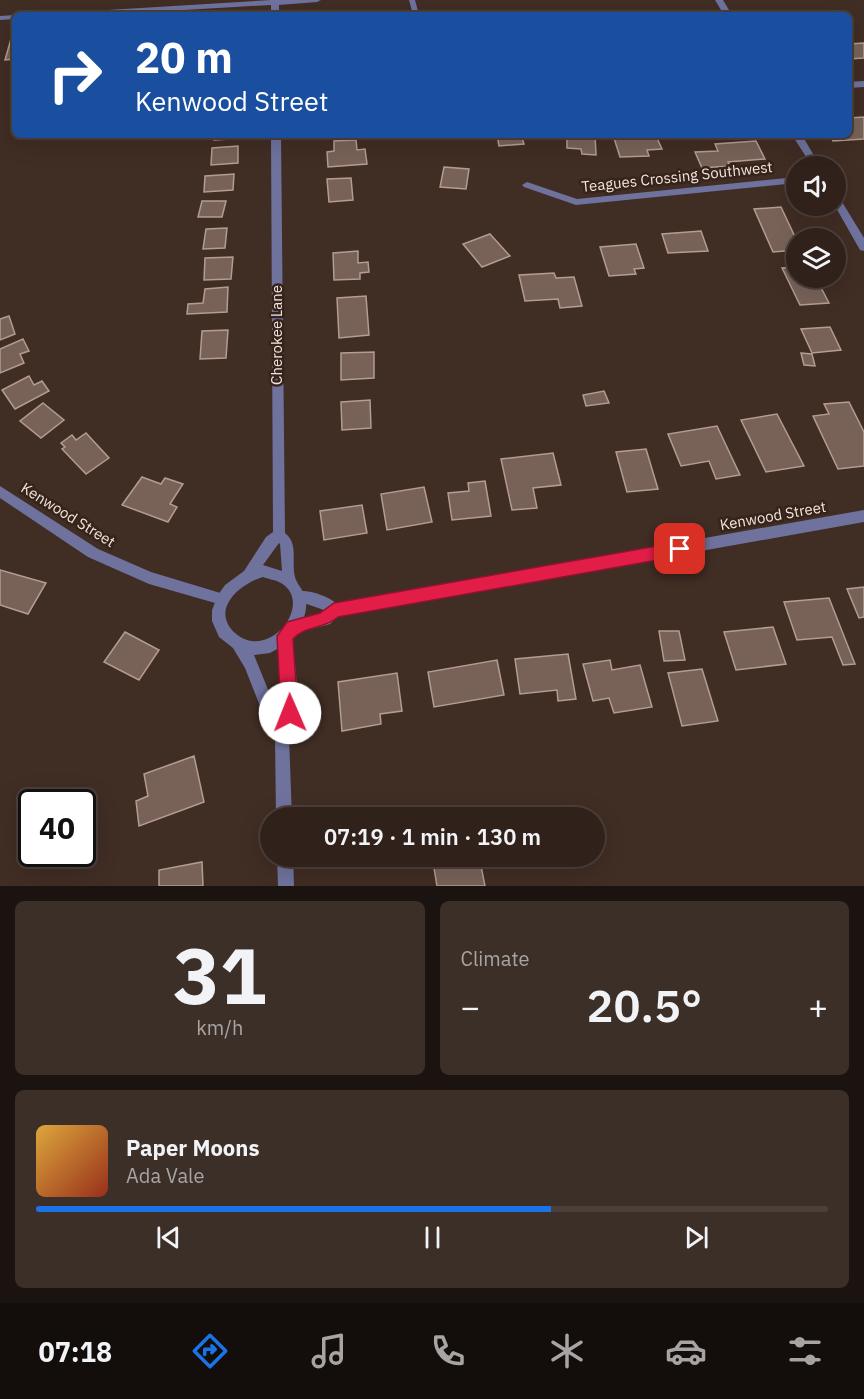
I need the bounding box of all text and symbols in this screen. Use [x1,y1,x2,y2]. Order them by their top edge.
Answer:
text: 20 m [135,30,233,85]
icon: right [36,36,114,114]
text: Kenwood Street [135,83,328,118]
map controls [786,156,846,288]
button: sound [786,156,846,216]
street label: Teagues Crossing Southwest [580,157,774,196]
button: layers [786,228,846,288]
street label: Cherokee Lane [267,285,286,385]
street label: Kenwood Street [18,478,119,551]
street label: Kenwood Street [718,497,827,534]
pin [654,523,705,574]
icon: arrive [663,532,696,565]
position arrow [258,681,322,745]
speed limit sign: 40 [18,789,96,867]
text: 07:19 · 1 min · 130 m [324,822,541,851]
text: 31 [173,924,267,1025]
text: Climate [461,945,529,972]
text: 20.5° [586,976,702,1034]
text: − [461,985,480,1028]
text: + [808,985,828,1028]
text: km/h [196,1014,243,1041]
text: Paper Moons [126,1133,259,1162]
text: Ada Vale [126,1162,205,1189]
icon: previous [152,1221,185,1254]
icon: pause [416,1221,449,1254]
icon: next [680,1221,713,1254]
icon: directions [189,1330,231,1372]
icon: music [308,1330,350,1372]
icon: phone [427,1330,469,1372]
icon: climate [546,1330,588,1372]
icon: car [665,1330,707,1372]
icon: filters [784,1330,826,1372]
text: 07:18 [38,1334,112,1369]

